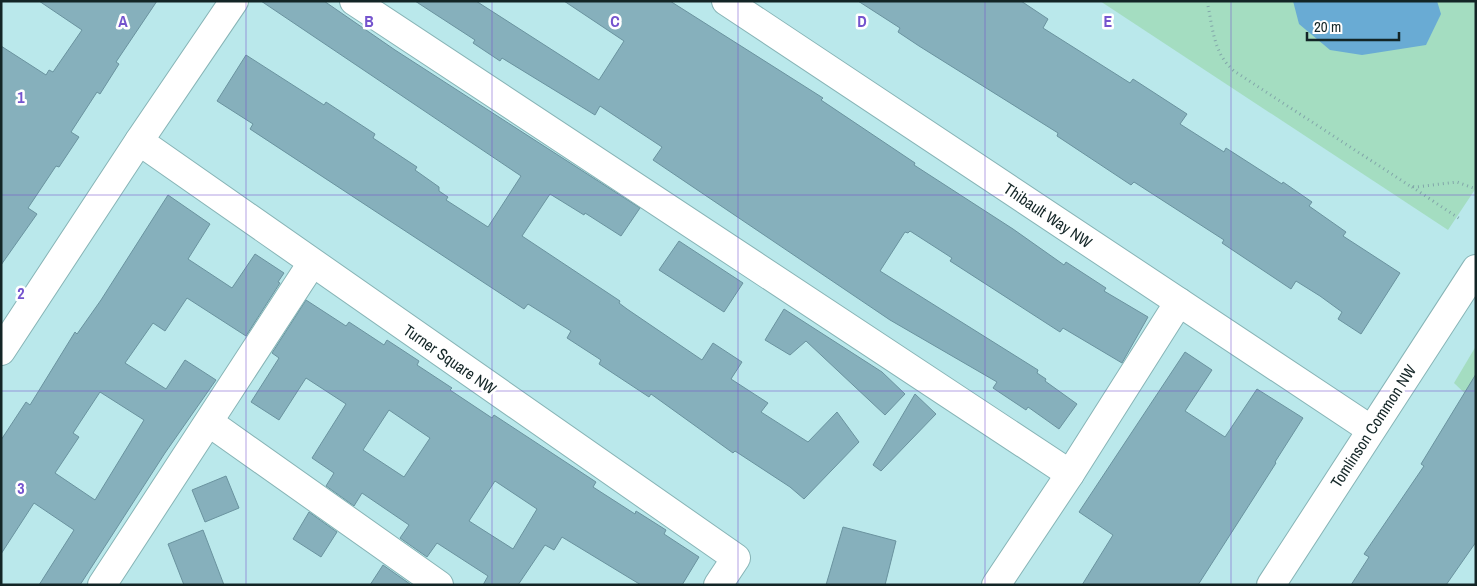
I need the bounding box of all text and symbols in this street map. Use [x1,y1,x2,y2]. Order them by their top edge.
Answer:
text: A [118,10,128,32]
text: B [364,10,374,32]
text: C [610,10,620,32]
text: D [857,10,867,32]
text: E [1104,10,1113,32]
scale bar [1307,10,1400,42]
text: 20 m [1314,16,1341,37]
text: 1 [17,86,25,108]
street label: Thibault Way NW [999,177,1097,253]
text: 2 [17,282,25,304]
street label: Turner Square NW [399,319,501,400]
street label: Tomlinson Common NW [1325,360,1421,492]
text: 3 [17,477,25,499]

